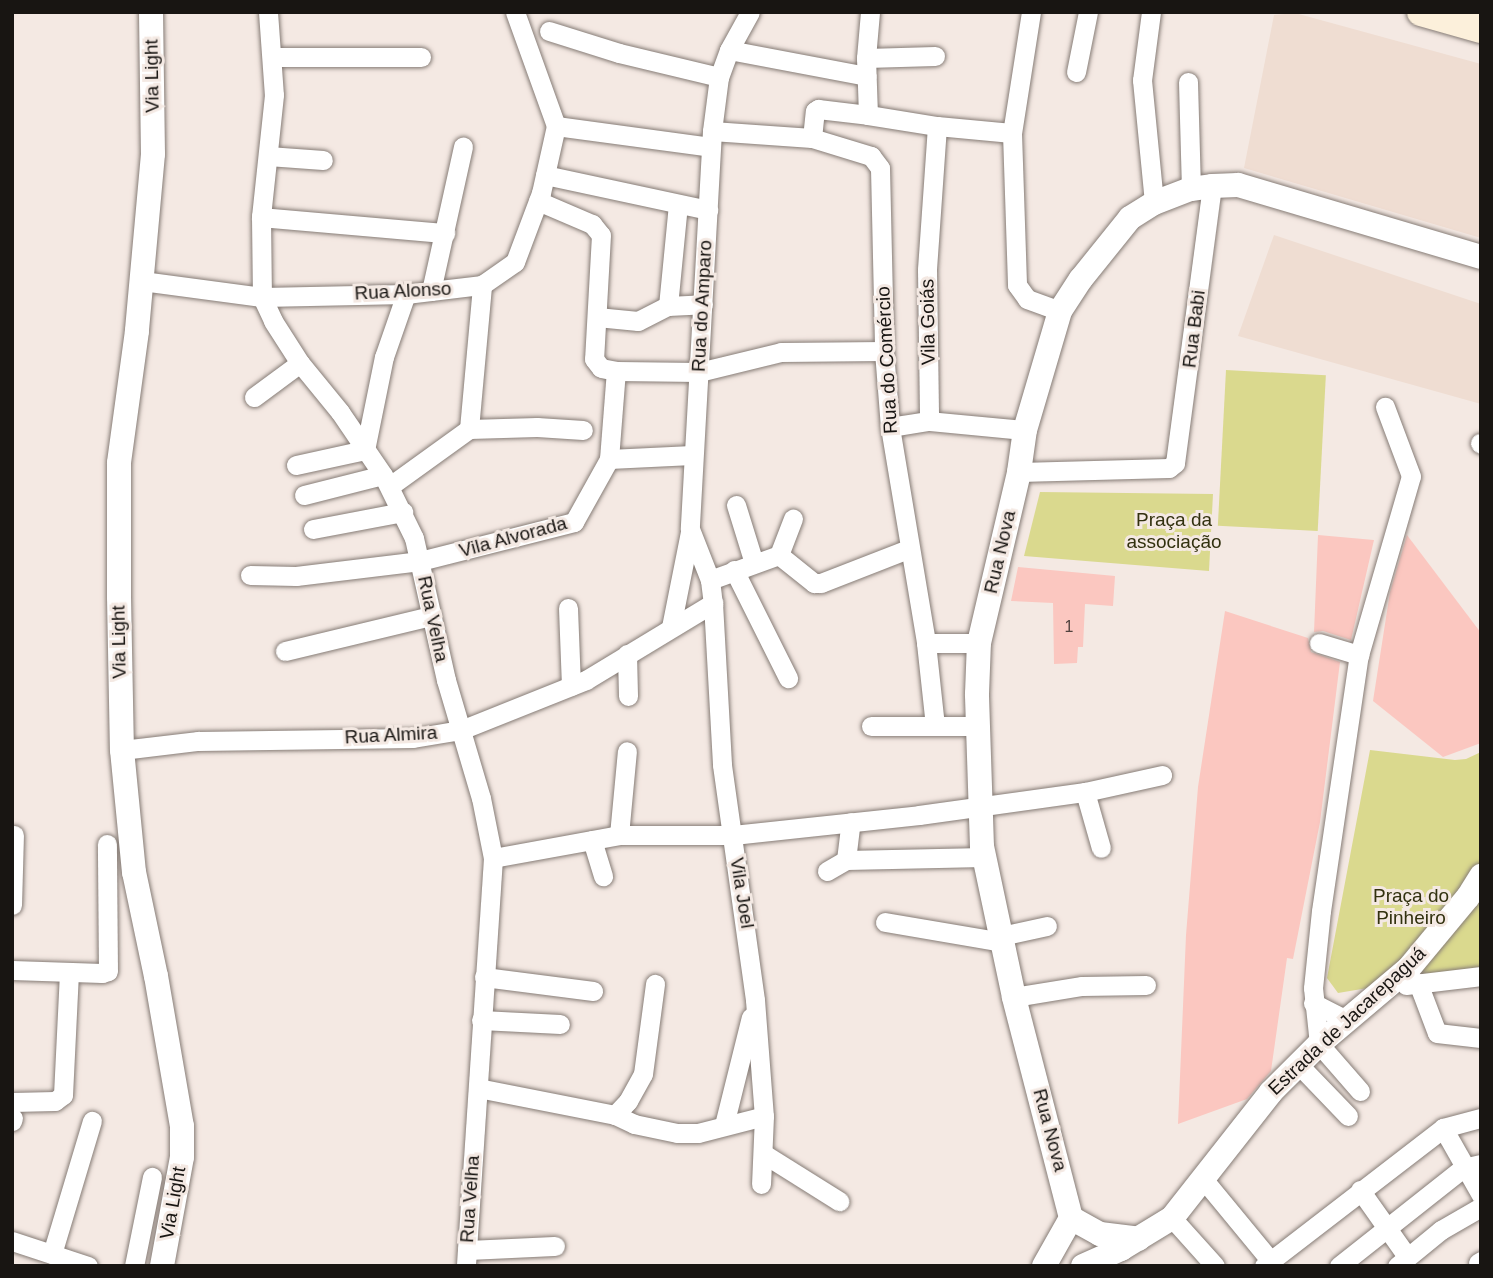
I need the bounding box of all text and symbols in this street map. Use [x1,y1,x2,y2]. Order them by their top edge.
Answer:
street label: Via Light [140,39,164,113]
street label: Rua do Amparo [687,239,717,373]
street label: Rua Alonso [353,277,453,305]
street label: Vila Goiás [916,279,940,365]
street label: Rua do Comércio [872,286,902,434]
street label: Rua Babi [1178,289,1210,369]
street label: Rua Nova [979,508,1021,596]
park label: Praça da associação [1126,509,1222,553]
street label: Vila Alvorada [456,512,570,562]
street label: Rua Velha [413,574,453,664]
street label: Via Light [107,605,131,679]
house number: 1 [1065,617,1073,637]
street label: Rua Almira [343,721,439,749]
street label: Vila Joel [725,856,759,930]
park label: Praça do Pinheiro [1373,885,1449,929]
street label: Estrada de Jacarepaguá [1264,942,1430,1100]
street label: Rua Nova [1028,1086,1072,1174]
street label: Rua Velha [456,1154,484,1244]
street label: Via Light [155,1165,191,1241]

